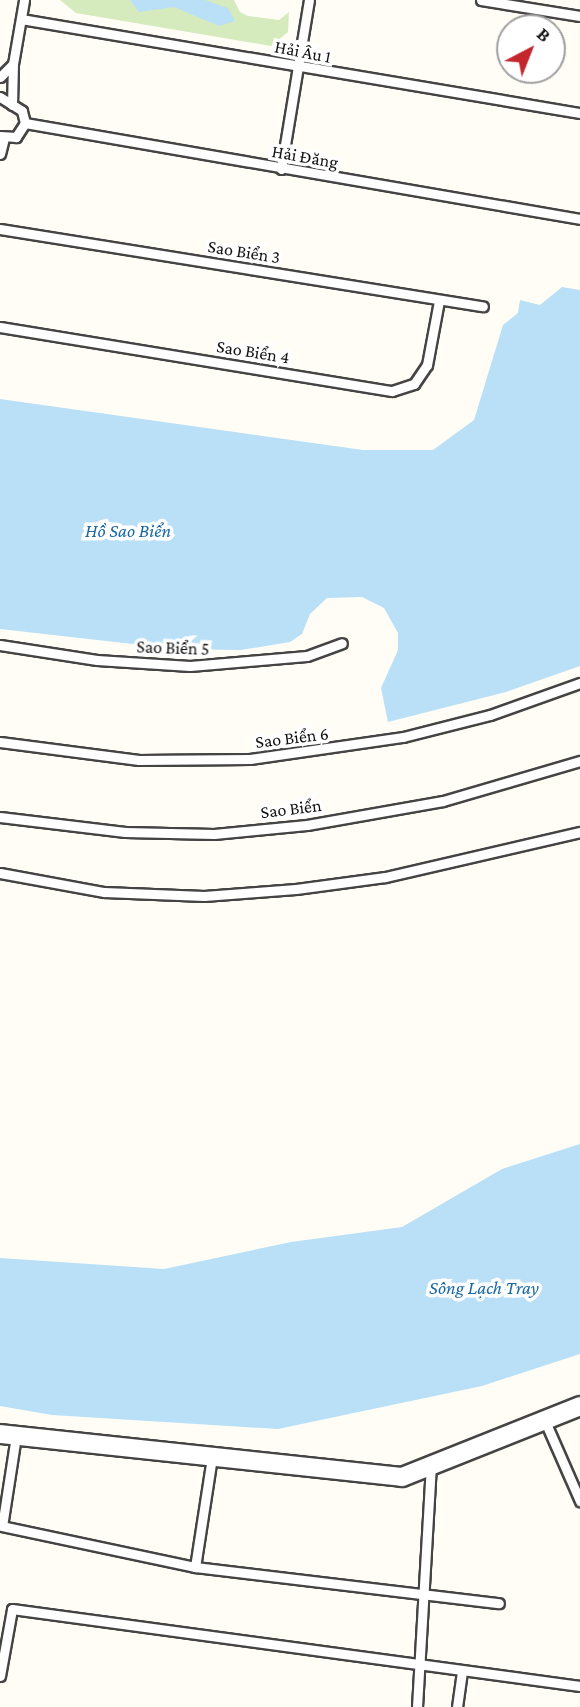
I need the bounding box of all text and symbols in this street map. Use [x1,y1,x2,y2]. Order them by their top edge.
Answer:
north arrow [496,14,566,84]
text: B [533,23,555,46]
street label: Hải Âu 1 [273,36,333,68]
street label: Hải Đăng [270,141,340,173]
street label: Sao Biển 3 [206,236,282,268]
street label: Sao Biển 4 [215,336,291,368]
water label: Hồ Sao Biển [85,520,171,542]
street label: Sao Biển 5 [136,636,210,660]
street label: Sao Biển 6 [254,723,330,753]
street label: Sao Biển [259,795,323,823]
water label: Sông Lạch Tray [429,1277,539,1299]

